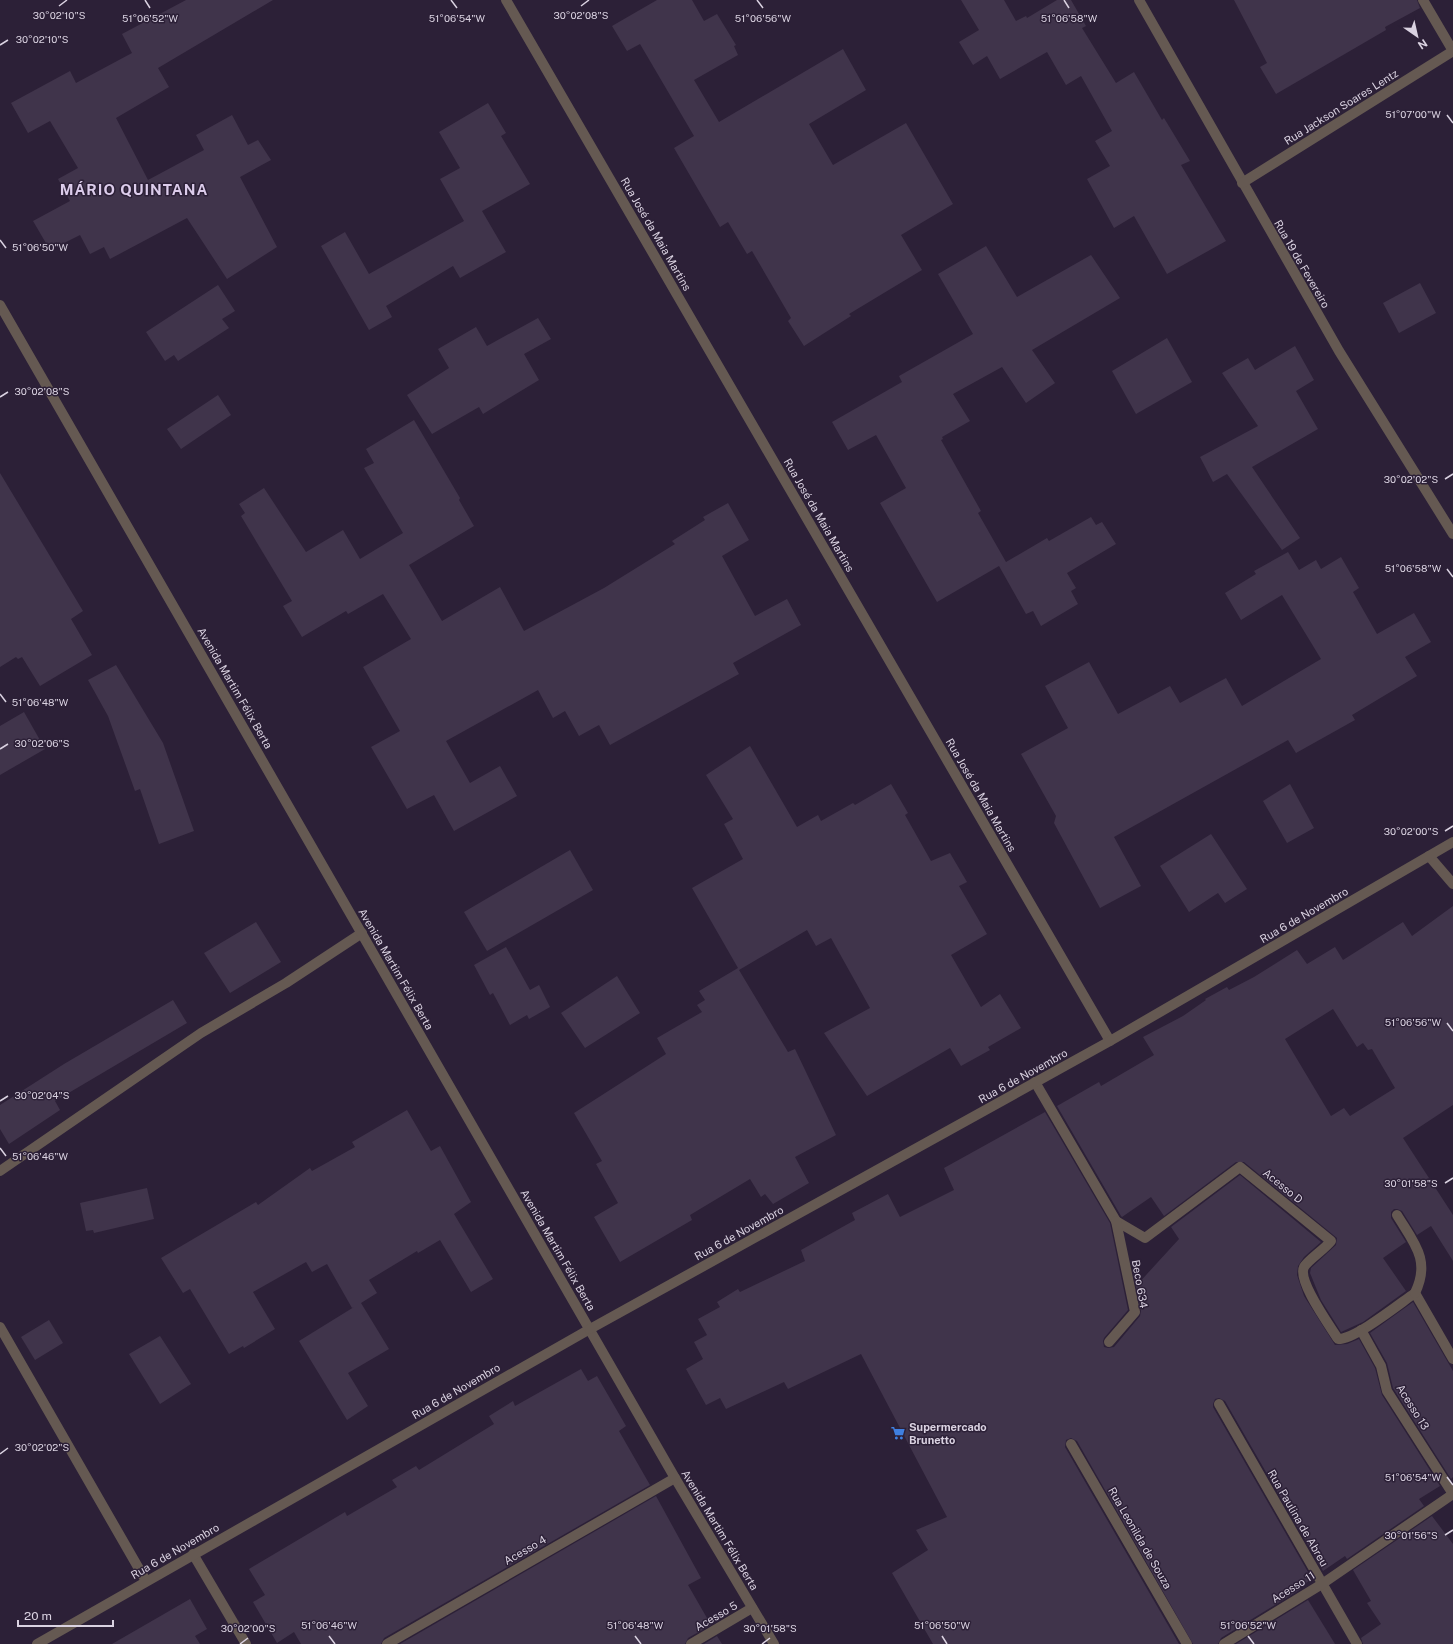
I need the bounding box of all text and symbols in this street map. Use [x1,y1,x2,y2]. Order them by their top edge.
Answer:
text: 30°02'10"S [33,9,86,21]
text: 30°02'08"S [553,9,609,21]
text: 51°06'52"W [122,12,178,24]
text: 51°06'54"W [429,12,486,24]
text: 51°06'56"W [735,12,792,24]
text: 51°06'58"W [1041,12,1098,24]
north arrow [1397,16,1437,56]
text: 30°02'10"S [16,33,69,45]
text: N [1416,37,1430,52]
street label: Rua Jackson Soares Lentz [1282,67,1400,147]
text: 51°07'00"W [1385,108,1441,120]
street label: Rua José da Maia Martins [619,175,694,293]
district label: MÁRIO QUINTANA [60,181,208,198]
street label: Rua 19 de Fevereiro [1272,218,1332,310]
text: 51°06'50"W [12,241,69,253]
text: 30°02'08"S [14,385,70,397]
street label: Rua José da Maia Martins [782,456,857,574]
text: 30°02'02"S [1384,473,1439,485]
text: 51°06'58"W [1385,562,1442,574]
street label: Avenida Martim Félix Berta [195,625,275,751]
text: 51°06'48"W [12,696,69,708]
street label: Rua José da Maia Martins [944,736,1019,854]
text: 30°02'06"S [15,737,70,749]
text: 30°02'00"S [1384,825,1439,837]
street label: Rua 6 de Novembro [1258,885,1350,945]
street label: Avenida Martim Félix Berta [356,906,436,1032]
text: 51°06'56"W [1385,1016,1442,1028]
street label: Rua 6 de Novembro [976,1047,1070,1105]
text: 30°02'04"S [15,1089,70,1101]
text: 51°06'46"W [12,1150,69,1162]
street label: Acesso D [1261,1166,1305,1206]
text: 30°01'58"S [1384,1177,1438,1189]
street label: Avenida Martim Félix Berta [518,1187,598,1313]
street label: Rua 6 de Novembro [692,1204,786,1262]
street label: Beco 634 [1130,1259,1150,1309]
street label: Rua 6 de Novembro [410,1361,502,1421]
street label: Acesso 13 [1394,1382,1432,1432]
place label: Supermercado Brunetto [909,1421,987,1446]
supermarket icon: Supermercado Brunetto [890,1425,906,1441]
text: 30°02'02"S [15,1441,70,1453]
street label: Avenida Martim Félix Berta [679,1468,761,1592]
street label: Rua Paulina de Abreu [1265,1468,1331,1568]
text: 51°06'54"W [1385,1471,1442,1483]
street label: Rua Leonilda de Souza [1106,1485,1174,1591]
street label: Rua 6 de Novembro [129,1521,221,1581]
text: 30°01'56"S [1384,1529,1438,1541]
street label: Acesso 4 [502,1533,548,1567]
street label: Acesso 11 [1269,1569,1317,1605]
street label: Acesso 5 [693,1599,739,1633]
scale bar [18,1602,113,1628]
text: 20 m [24,1609,52,1623]
text: 51°06'46"W [301,1619,358,1631]
text: 51°06'48"W [607,1619,664,1631]
text: 51°06'50"W [914,1619,971,1631]
text: 51°06'52"W [1220,1619,1276,1631]
text: 30°02'00"S [221,1622,276,1634]
text: 30°01'58"S [743,1622,797,1634]

